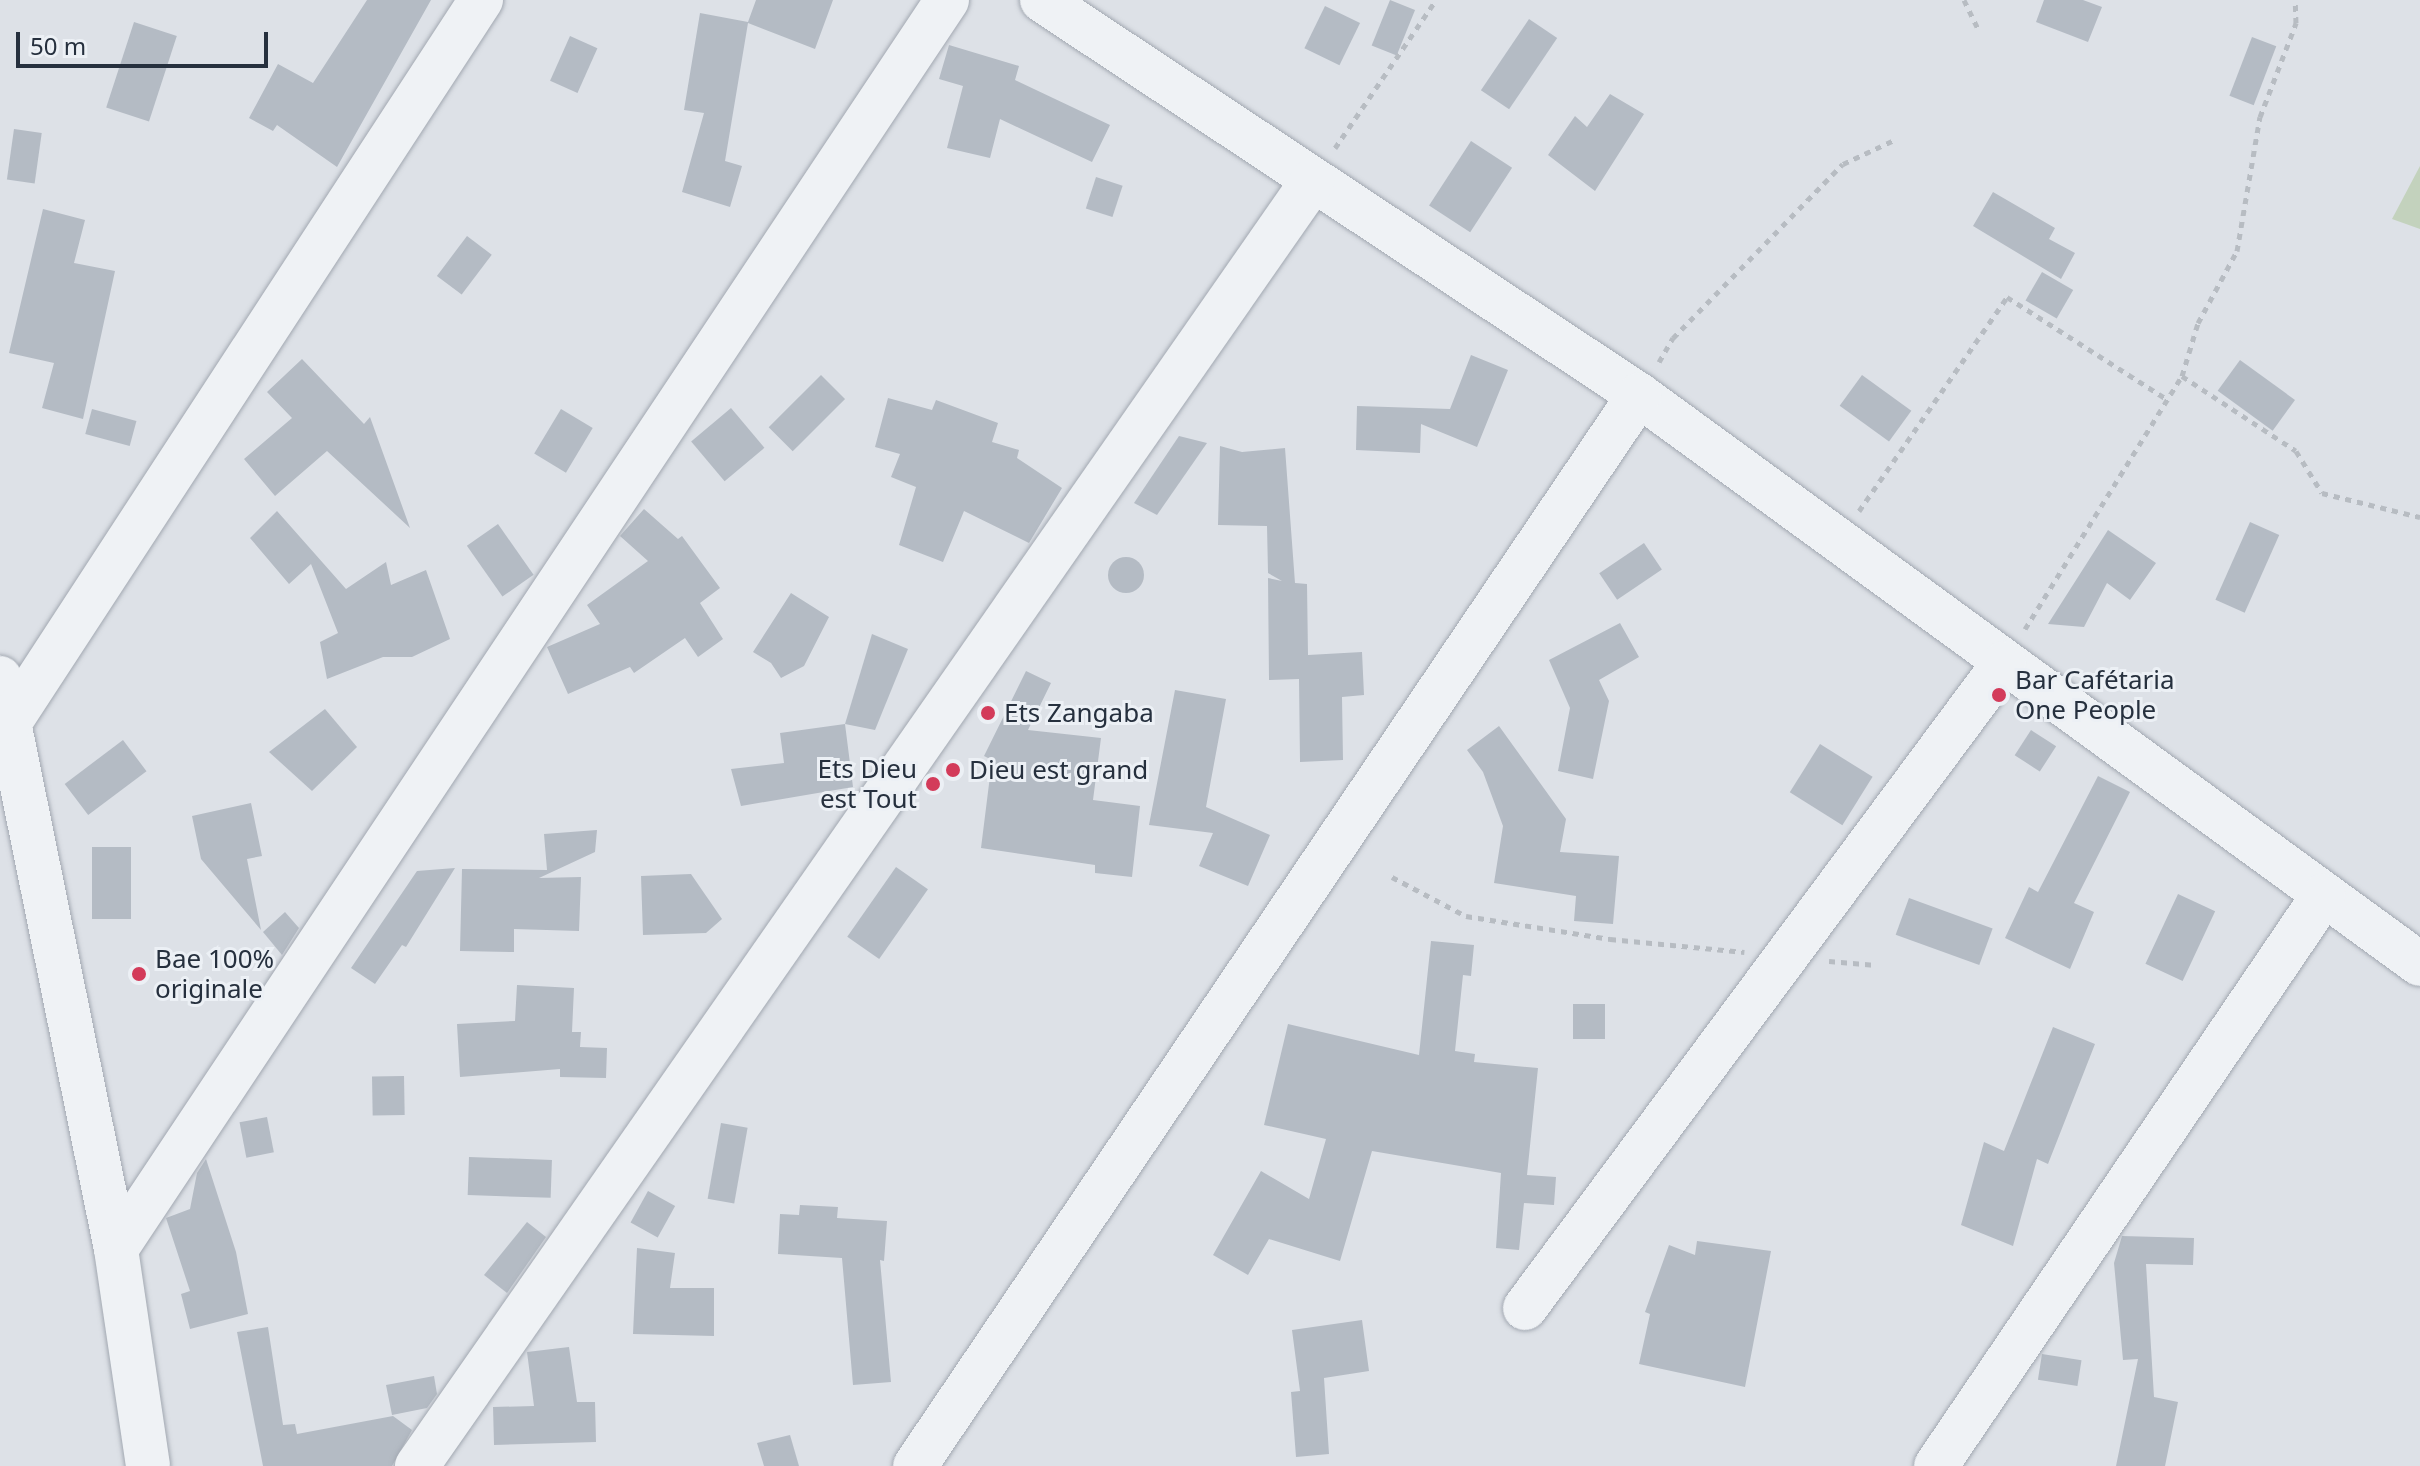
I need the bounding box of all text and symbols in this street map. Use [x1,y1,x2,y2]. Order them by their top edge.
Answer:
scale bar [20,16,272,66]
text: 50 m [30,29,86,62]
place label: Bar Cafétaria One People [2015,664,2175,726]
marker: Bar Cafétaria One People [1990,686,2008,704]
place label: Ets Zangaba [1004,697,1154,729]
marker: Ets Zangaba [979,704,997,722]
place label: Ets Dieu est Tout [818,753,917,814]
place label: Dieu est grand [969,754,1148,786]
marker: Dieu est grand [944,761,962,779]
marker: Ets Dieu est Tout [924,775,942,793]
place label: Bae 100% originale [155,943,274,1004]
marker: Bae 100% originale [130,965,148,983]

